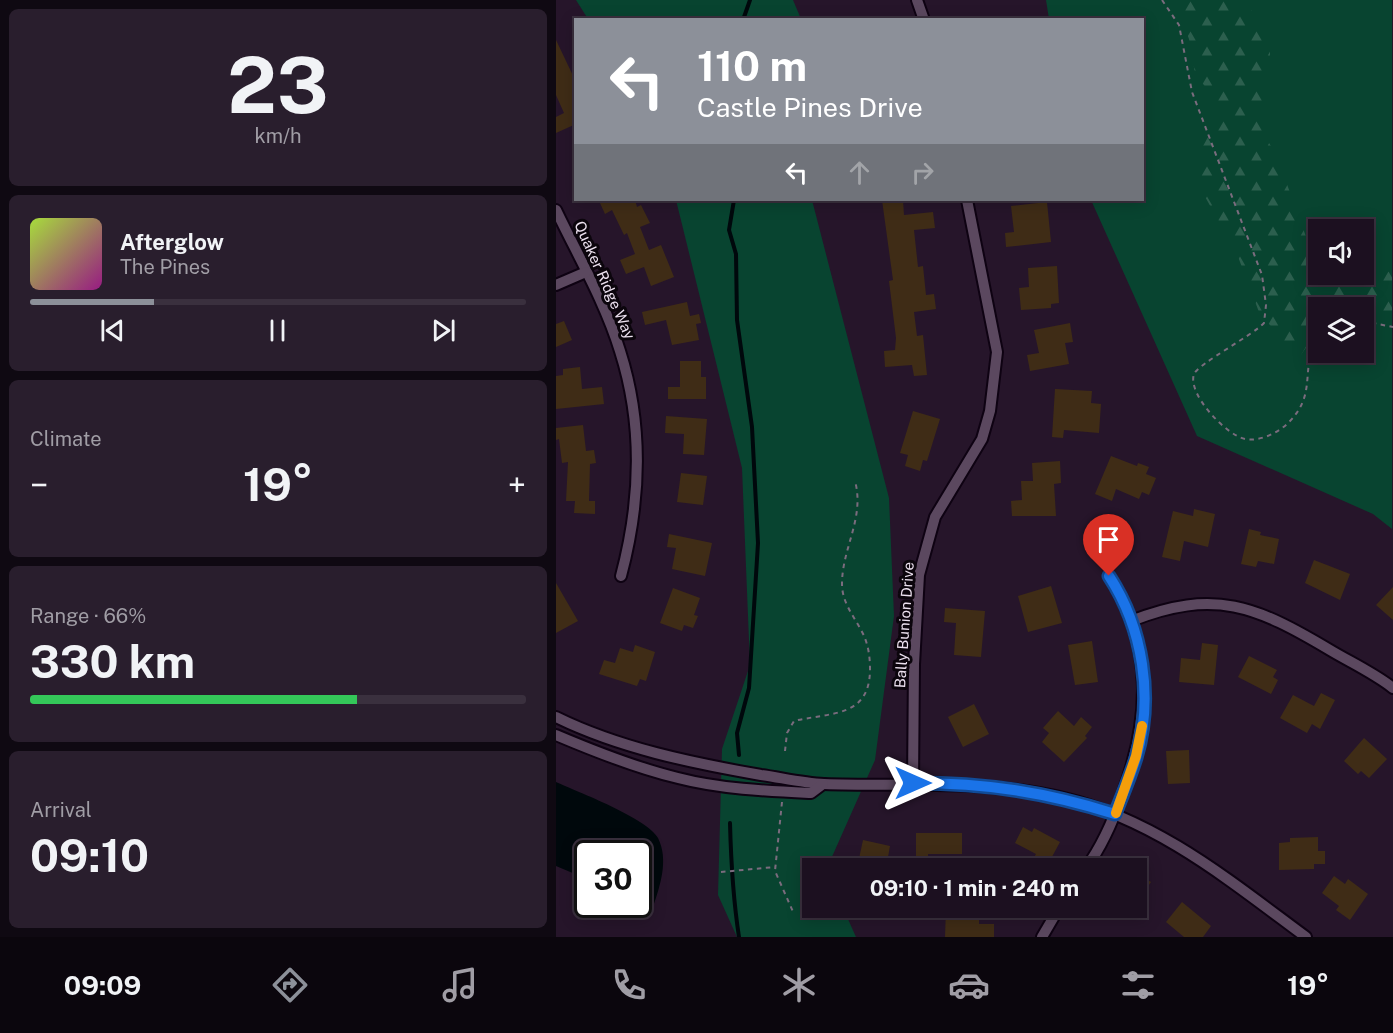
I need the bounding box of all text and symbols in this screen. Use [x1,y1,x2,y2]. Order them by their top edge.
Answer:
text: 23 [227,39,329,131]
text: 110 m [697,41,807,90]
icon: left [598,42,676,120]
text: Castle Pines Drive [697,91,923,123]
text: km/h [254,124,302,148]
icon: left [780,156,813,189]
icon: ahead [843,156,876,189]
icon: right [906,156,939,189]
street label: Quaker Ridge Way [571,218,639,342]
map controls [1308,219,1374,363]
button: sound [1308,219,1374,285]
text: Afterglow [120,229,224,255]
text: The Pines [120,255,210,279]
button: layers [1308,297,1374,363]
icon: previous [96,314,129,347]
icon: pause [261,314,294,347]
icon: next [427,314,460,347]
text: Climate [30,427,102,451]
text: 19° [243,458,313,511]
text: − [30,466,48,504]
text: + [508,466,526,504]
pin [1083,514,1134,576]
icon: arrive [1092,523,1125,556]
street label: Bally Bunion Drive [891,561,917,689]
text: Range · 66% [30,604,146,628]
text: 330 km [30,635,195,688]
position arrow [881,751,945,815]
text: Arrival [30,798,92,822]
text: 09:10 [30,829,149,882]
speed limit sign: 30 [574,840,652,918]
text: 09:10 · 1 min · 240 m [870,875,1079,901]
icon: directions [269,964,311,1006]
icon: music [439,964,481,1006]
icon: phone [608,964,650,1006]
icon: climate [778,964,820,1006]
icon: car [948,964,990,1006]
icon: filters [1117,964,1159,1006]
text: 09:09 [64,969,141,1001]
text: 19° [1287,969,1329,1001]

